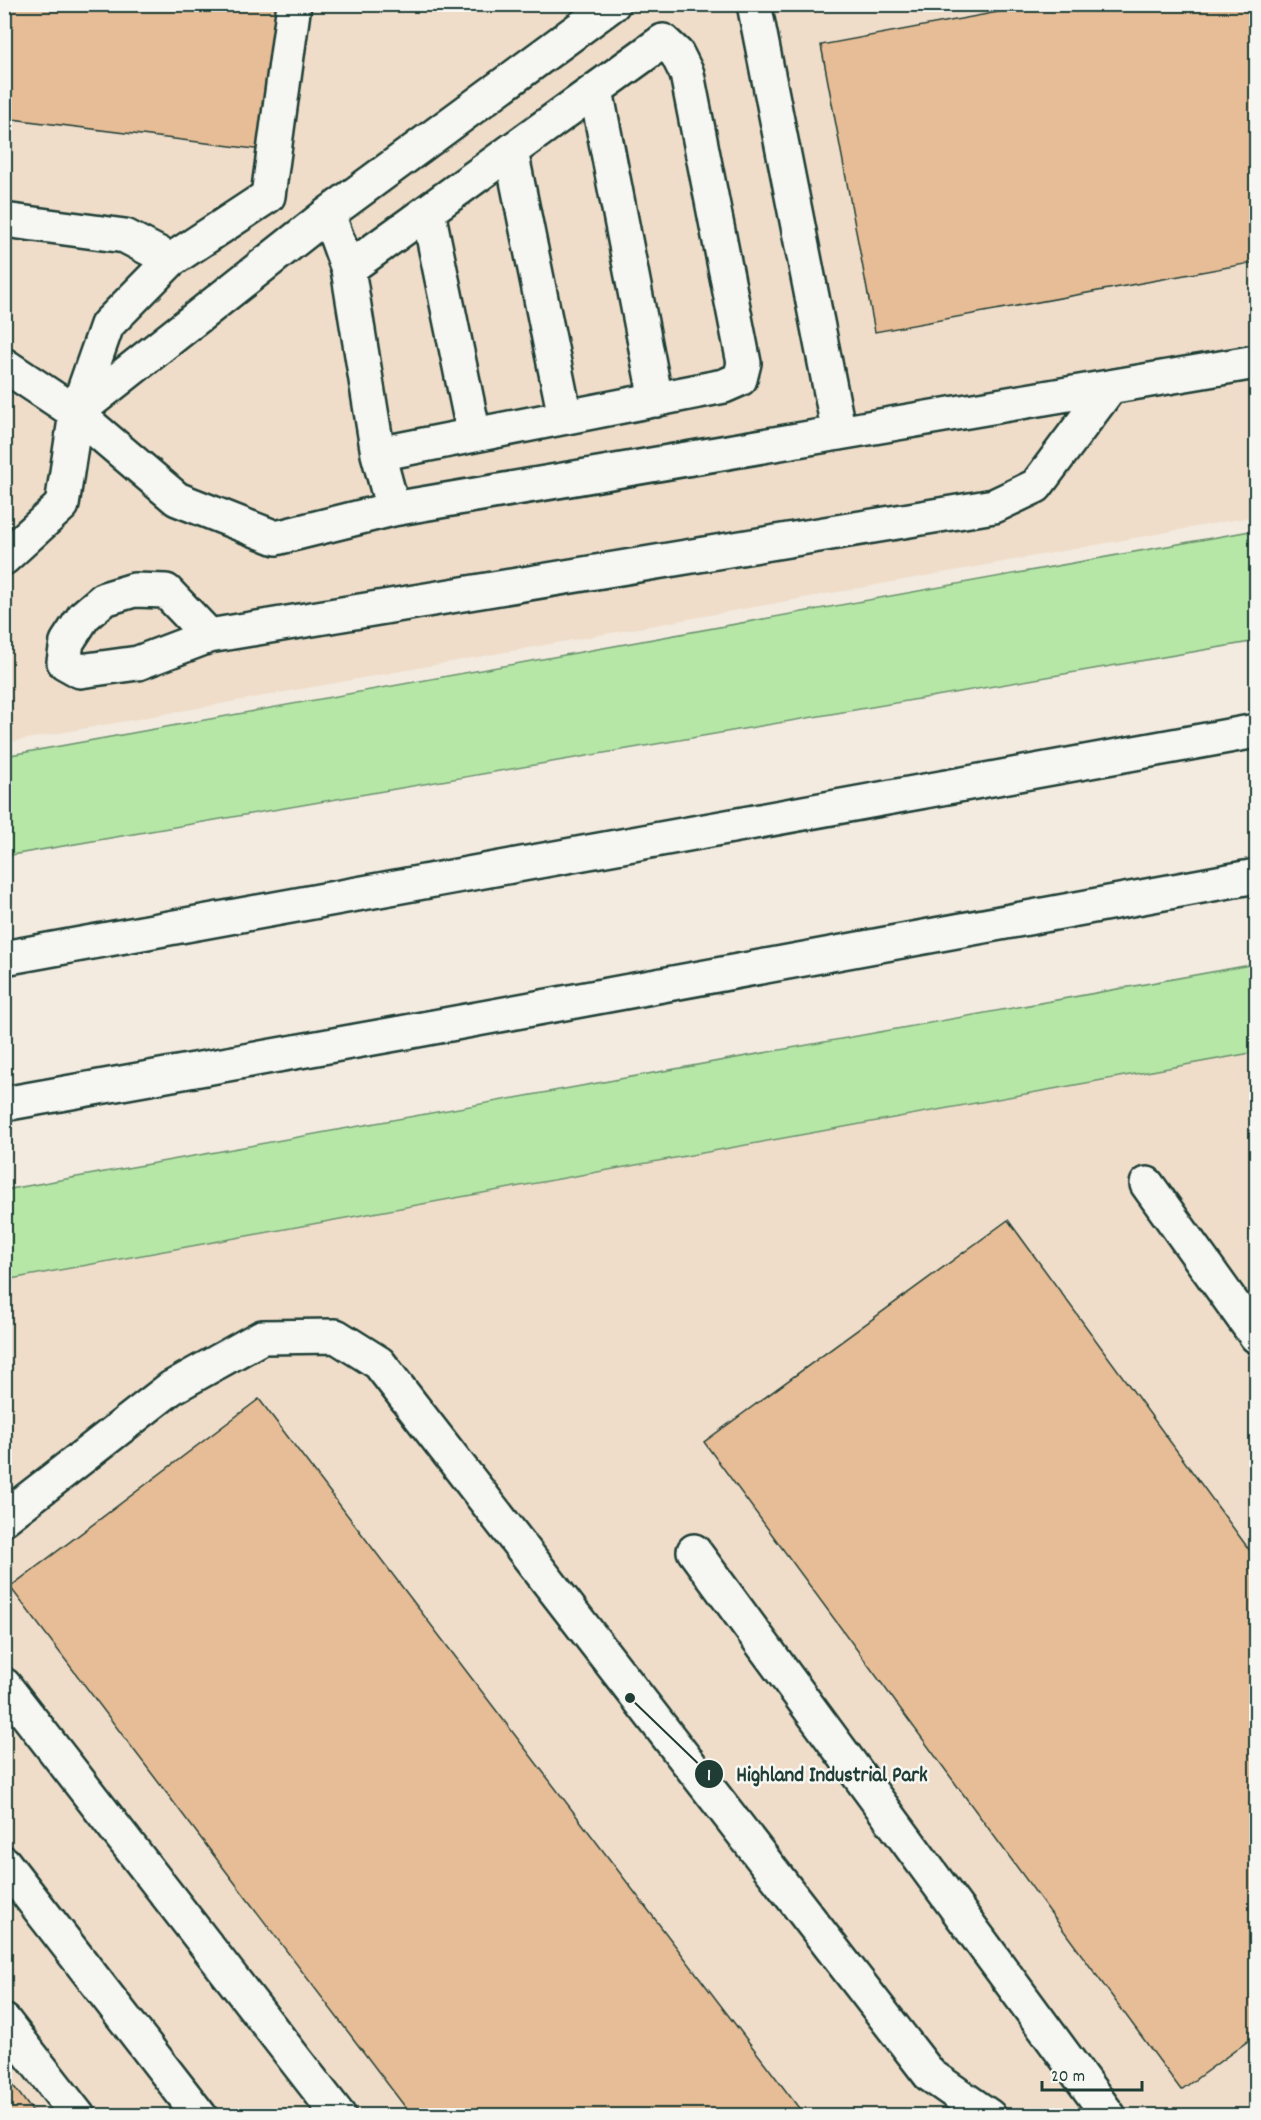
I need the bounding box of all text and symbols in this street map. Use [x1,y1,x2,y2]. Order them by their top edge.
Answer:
callout: Highland Industrial Park [694,1755,939,1794]
text: Highland Industrial Park [736,1762,928,1792]
text: 1 [707,1764,711,1789]
scale bar [1042,2054,1142,2092]
text: 20 m [1051,2065,1085,2090]

